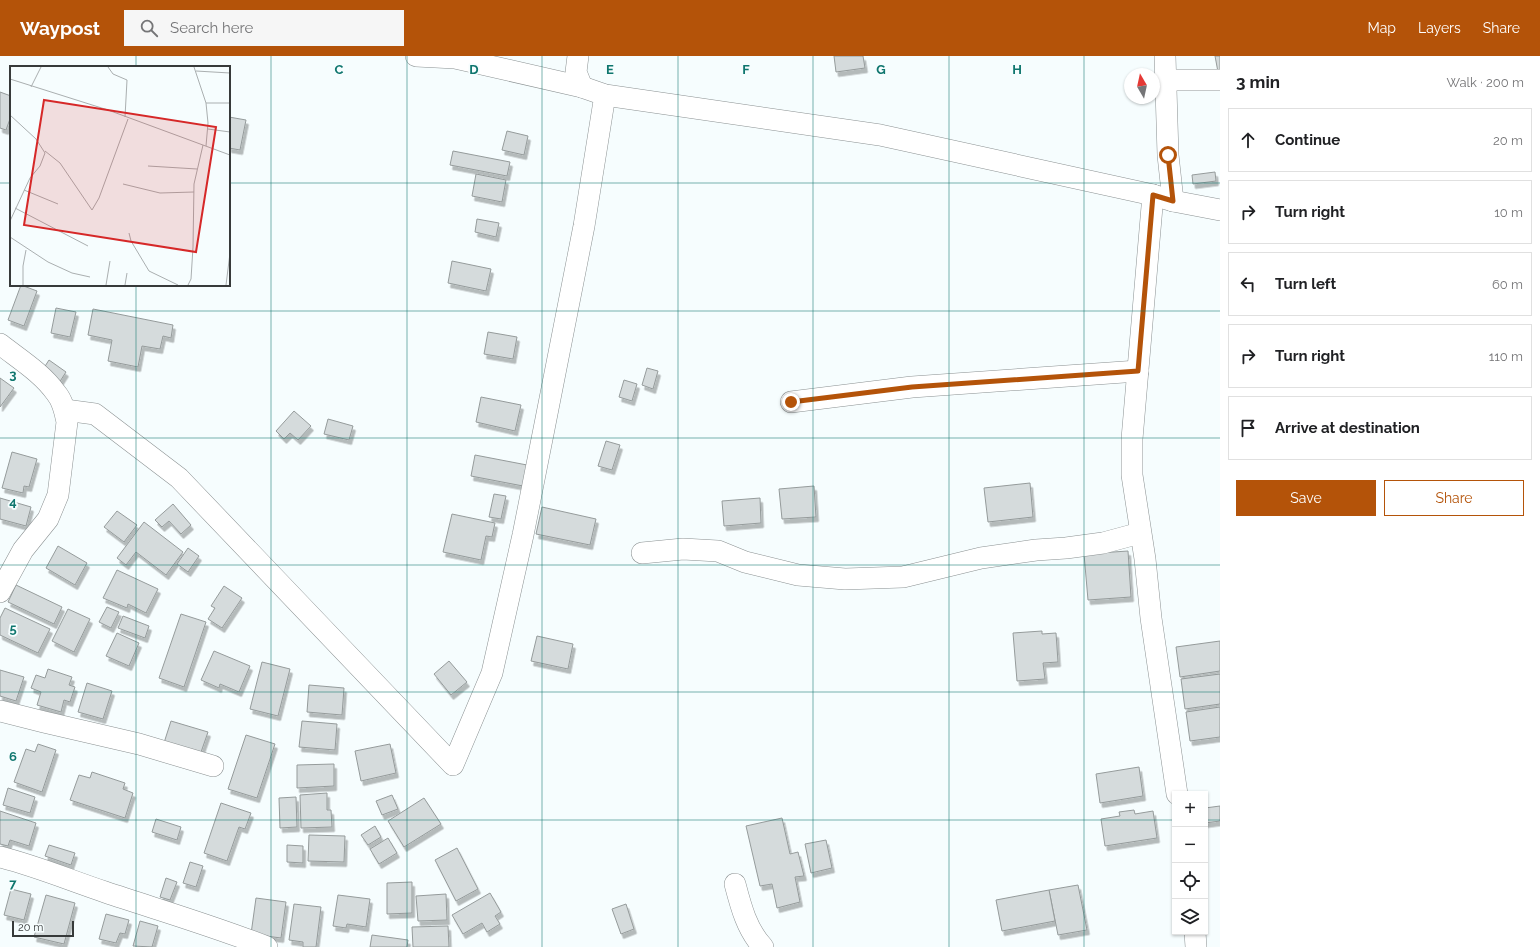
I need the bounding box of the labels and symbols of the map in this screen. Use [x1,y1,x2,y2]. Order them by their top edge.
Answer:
text: C [335,62,344,77]
text: D [469,62,479,77]
text: E [606,62,614,77]
text: F [742,62,750,77]
text: G [876,62,886,77]
text: H [1012,62,1022,77]
inset map [10,66,230,286]
north arrow [1124,68,1160,104]
route start [1159,146,1177,164]
text: 3 [9,367,17,382]
route end [782,393,800,411]
text: 4 [9,494,17,509]
text: 5 [9,621,17,636]
text: 6 [9,749,17,764]
text: 7 [9,876,17,891]
scale bar [12,919,74,938]

